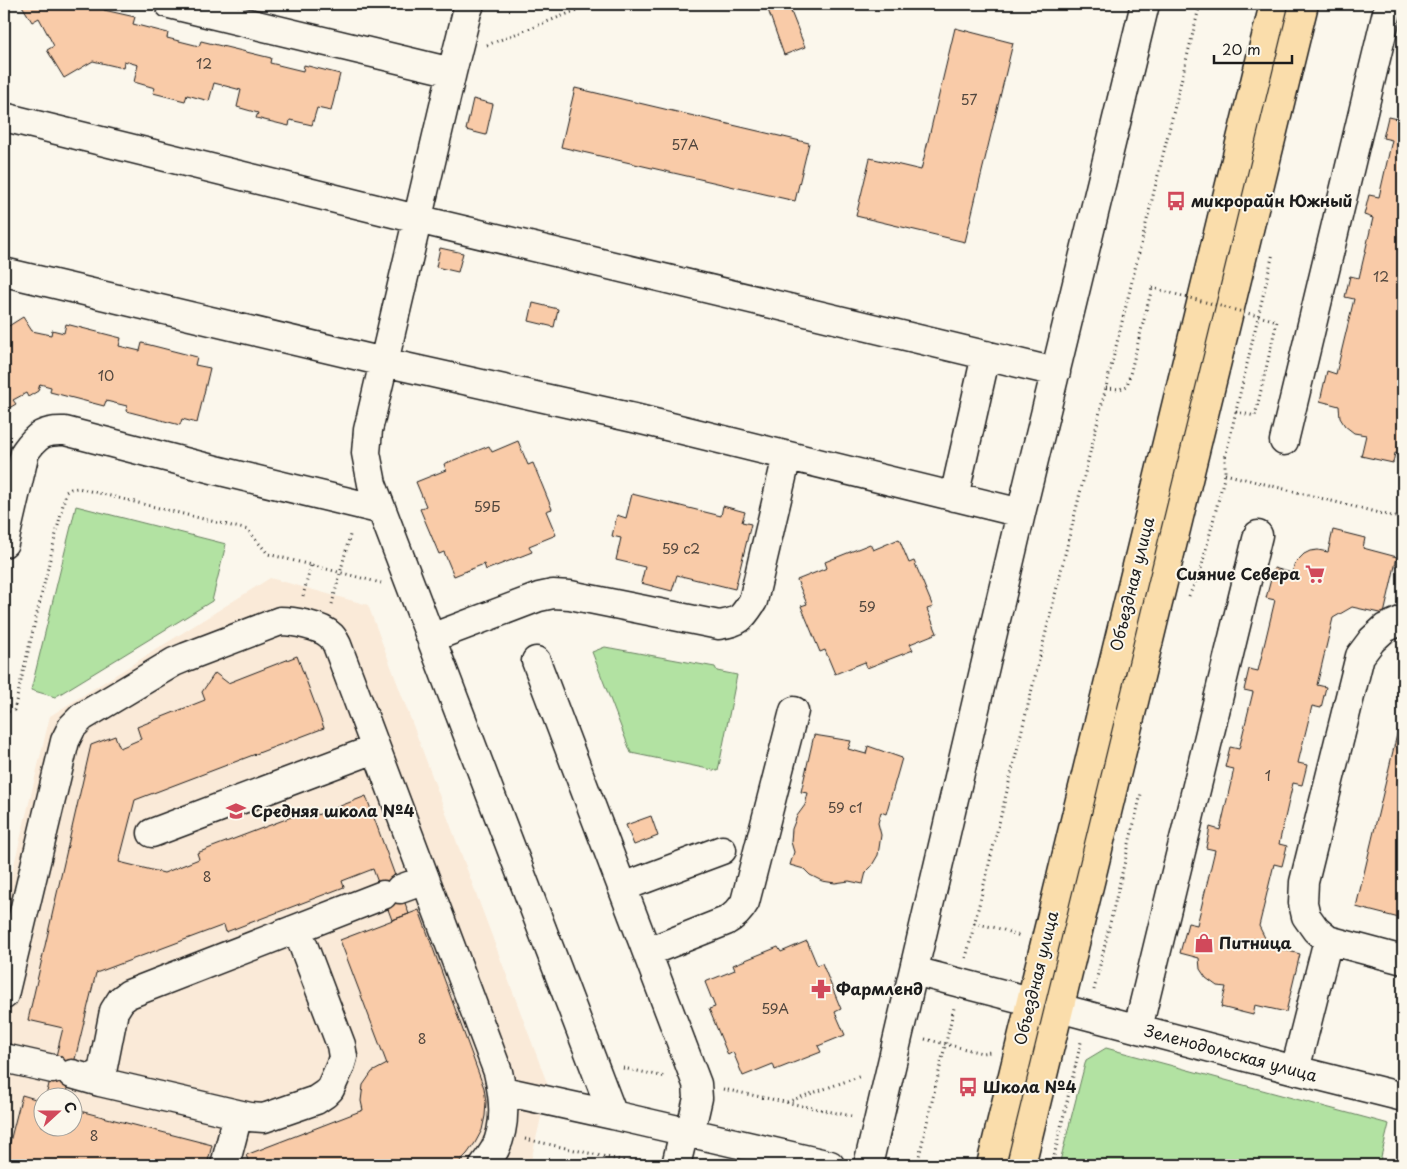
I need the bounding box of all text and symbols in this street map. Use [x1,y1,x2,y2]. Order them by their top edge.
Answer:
scale bar [1214,32,1292,64]
text: 20 m [1222,37,1261,60]
house number: 12 [196,53,212,74]
house number: 57 [961,89,977,110]
house number: 57А [671,134,699,155]
place label: микрорайн Южный [1191,188,1353,212]
bus stop icon: микрорайн Южный [1165,190,1187,212]
house number: 12 [1373,266,1389,287]
house number: 10 [98,365,114,386]
house number: 59Б [474,496,500,517]
street label: Объездная улица [1103,514,1159,653]
house number: 59 с2 [662,538,700,559]
place label: Сияние Севера [1176,561,1300,585]
supermarket icon: Сияние Севера [1304,563,1326,585]
house number: 59 [858,596,876,617]
house number: 1 [1265,765,1271,786]
house number: 59 с1 [827,797,863,818]
place label: Средняя школа №4 [251,798,414,822]
school or university icon: Средняя школа №4 [225,800,247,822]
house number: 8 [203,866,211,887]
street label: Объездная улица [1007,908,1063,1047]
place label: Питница [1219,930,1292,954]
shop icon: Питница [1193,932,1215,954]
place label: Фармленд [836,976,923,1000]
pharmacy icon: Фармленд [810,978,832,1000]
house number: 59А [761,998,789,1019]
street label: Зеленодольская улица [1142,1017,1320,1087]
house number: 8 [418,1028,426,1049]
place label: Школа №4 [983,1074,1076,1098]
bus stop icon: Школа №4 [957,1076,979,1098]
north arrow [32,1086,82,1136]
text: С [59,1098,82,1116]
house number: 8 [90,1125,98,1146]

